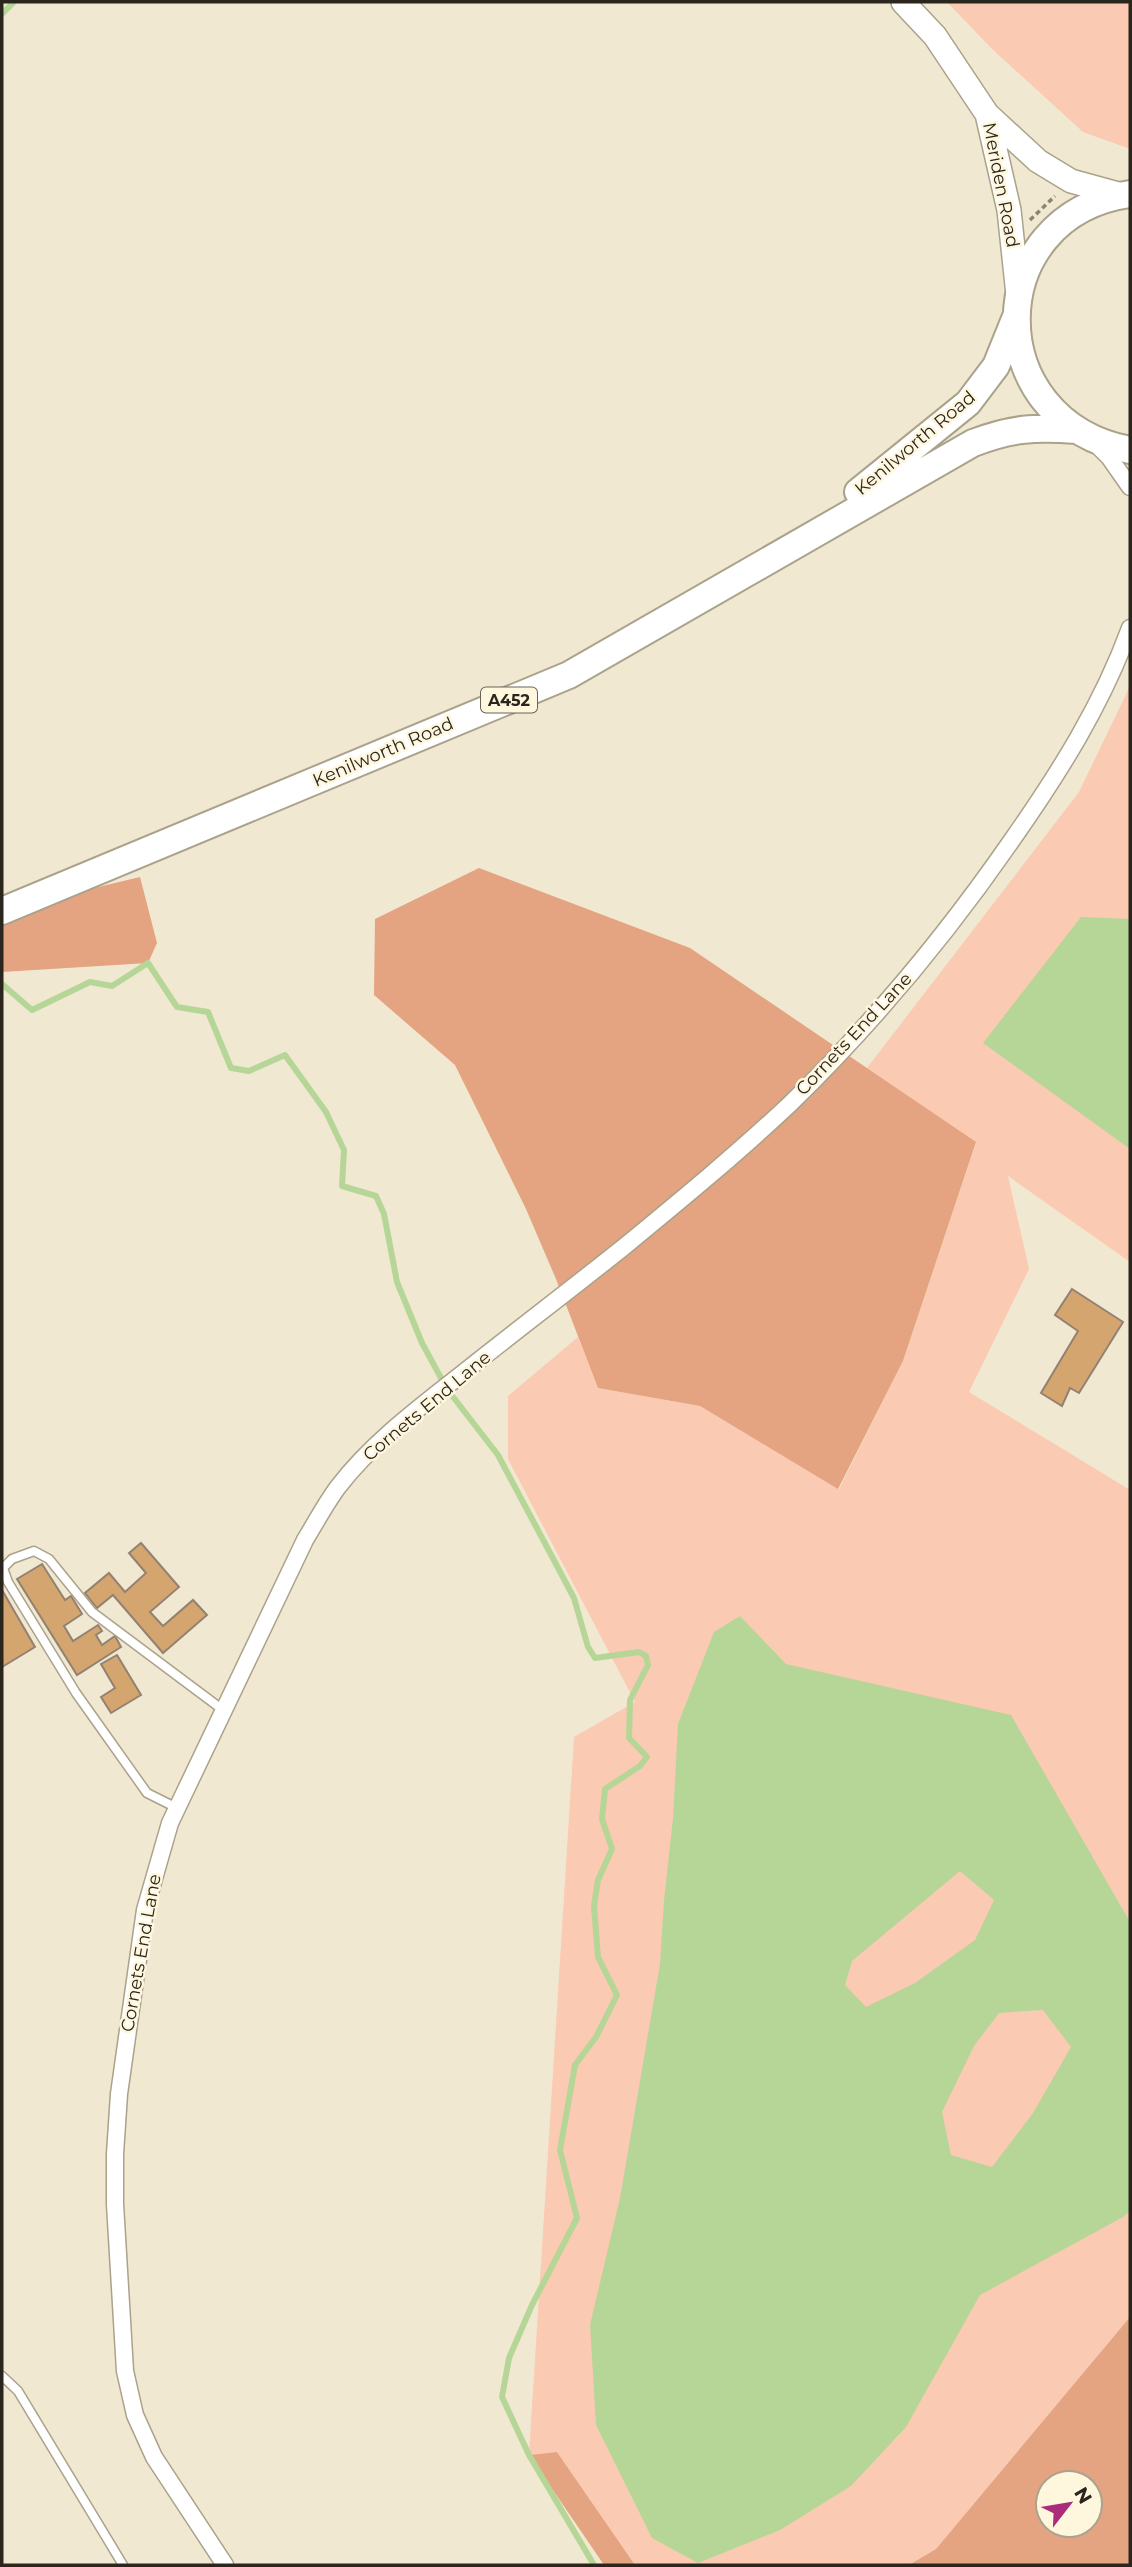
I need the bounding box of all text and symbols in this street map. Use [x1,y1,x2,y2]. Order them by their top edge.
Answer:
street label: Meriden Road [978,121,1024,249]
street label: Kenilworth Road [850,386,980,500]
road number: A452 [481,688,537,712]
street label: Kenilworth Road [309,712,457,792]
street label: Cornets End Lane [791,968,917,1100]
street label: Cornets End Lane [359,1346,495,1466]
street label: Cornets End Lane [116,1872,166,2034]
north arrow [1034,2469,1104,2539]
text: N [1069,2483,1097,2508]

